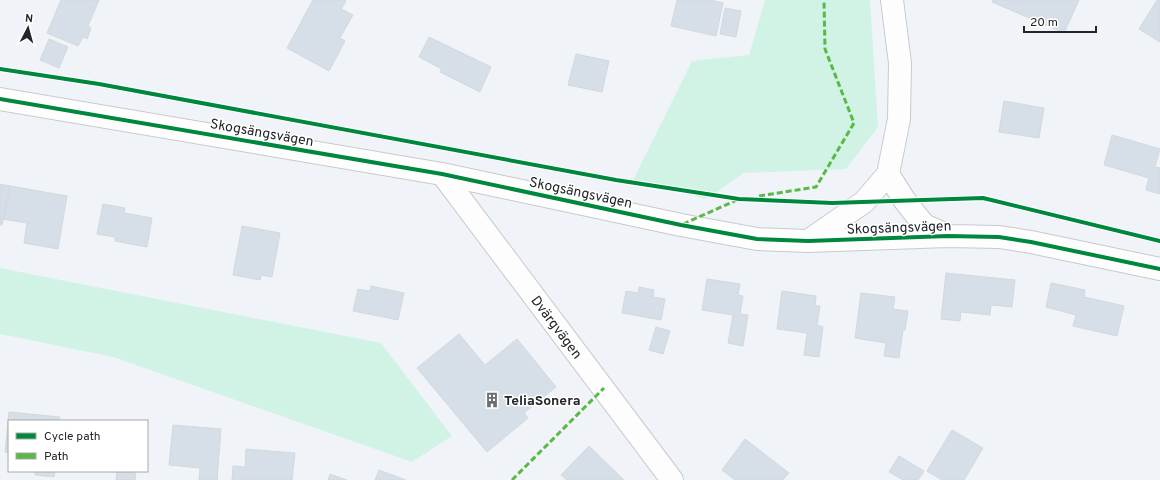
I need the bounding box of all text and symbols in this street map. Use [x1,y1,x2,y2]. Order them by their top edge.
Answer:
north arrow [8,8,48,48]
scale bar [1024,8,1096,34]
text: N [24,12,34,26]
text: 20 m [1030,15,1058,31]
street label: Skogsängsvägen [209,116,315,151]
street label: Skogsängsvägen [528,174,634,213]
street label: Skogsängsvägen [846,218,952,239]
street label: Dvärgvägen [527,293,585,363]
building icon: TeliaSonera [483,391,501,409]
place label: TeliaSonera [504,393,581,410]
legend [8,420,148,472]
text: Cycle path [44,429,101,445]
text: Path [44,449,69,465]

